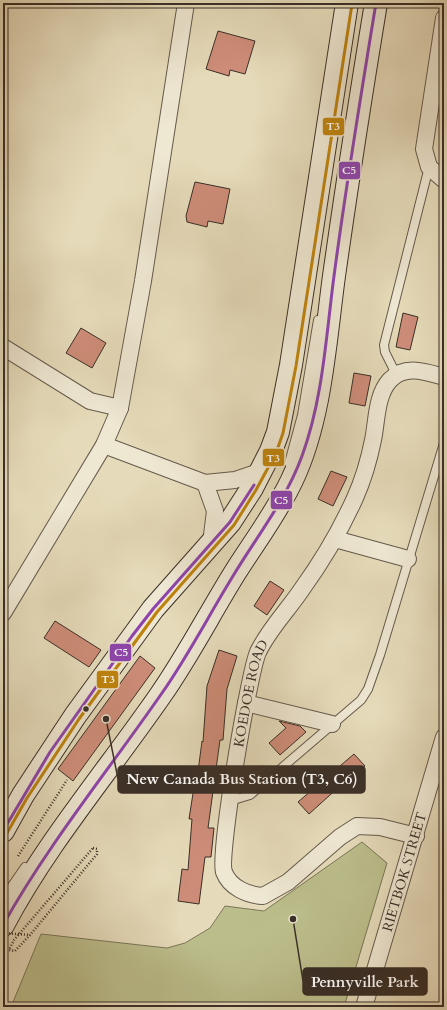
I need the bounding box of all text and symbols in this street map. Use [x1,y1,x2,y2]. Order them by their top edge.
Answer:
line badge: T3 [322,117,345,136]
text: T3 [326,119,340,134]
line badge: C5 [338,161,361,180]
text: C5 [342,163,356,178]
line badge: T3 [262,448,285,467]
text: T3 [266,451,280,466]
line badge: C5 [270,490,293,510]
text: C5 [274,493,288,508]
street label: KOEDOE ROAD [229,636,272,749]
line badge: C5 [109,643,132,662]
text: C5 [114,645,128,660]
line badge: T3 [96,670,119,689]
text: T3 [101,672,115,687]
unlabelled marker [81,704,91,714]
callout: New Canada Bus Station (T3, C6) [118,766,365,793]
text: New Canada Bus Station (T3, C6) [126,769,358,789]
street label: RIETBOK STREET [377,810,431,934]
callout: Pennyville Park [303,968,427,995]
text: Pennyville Park [311,972,420,992]

